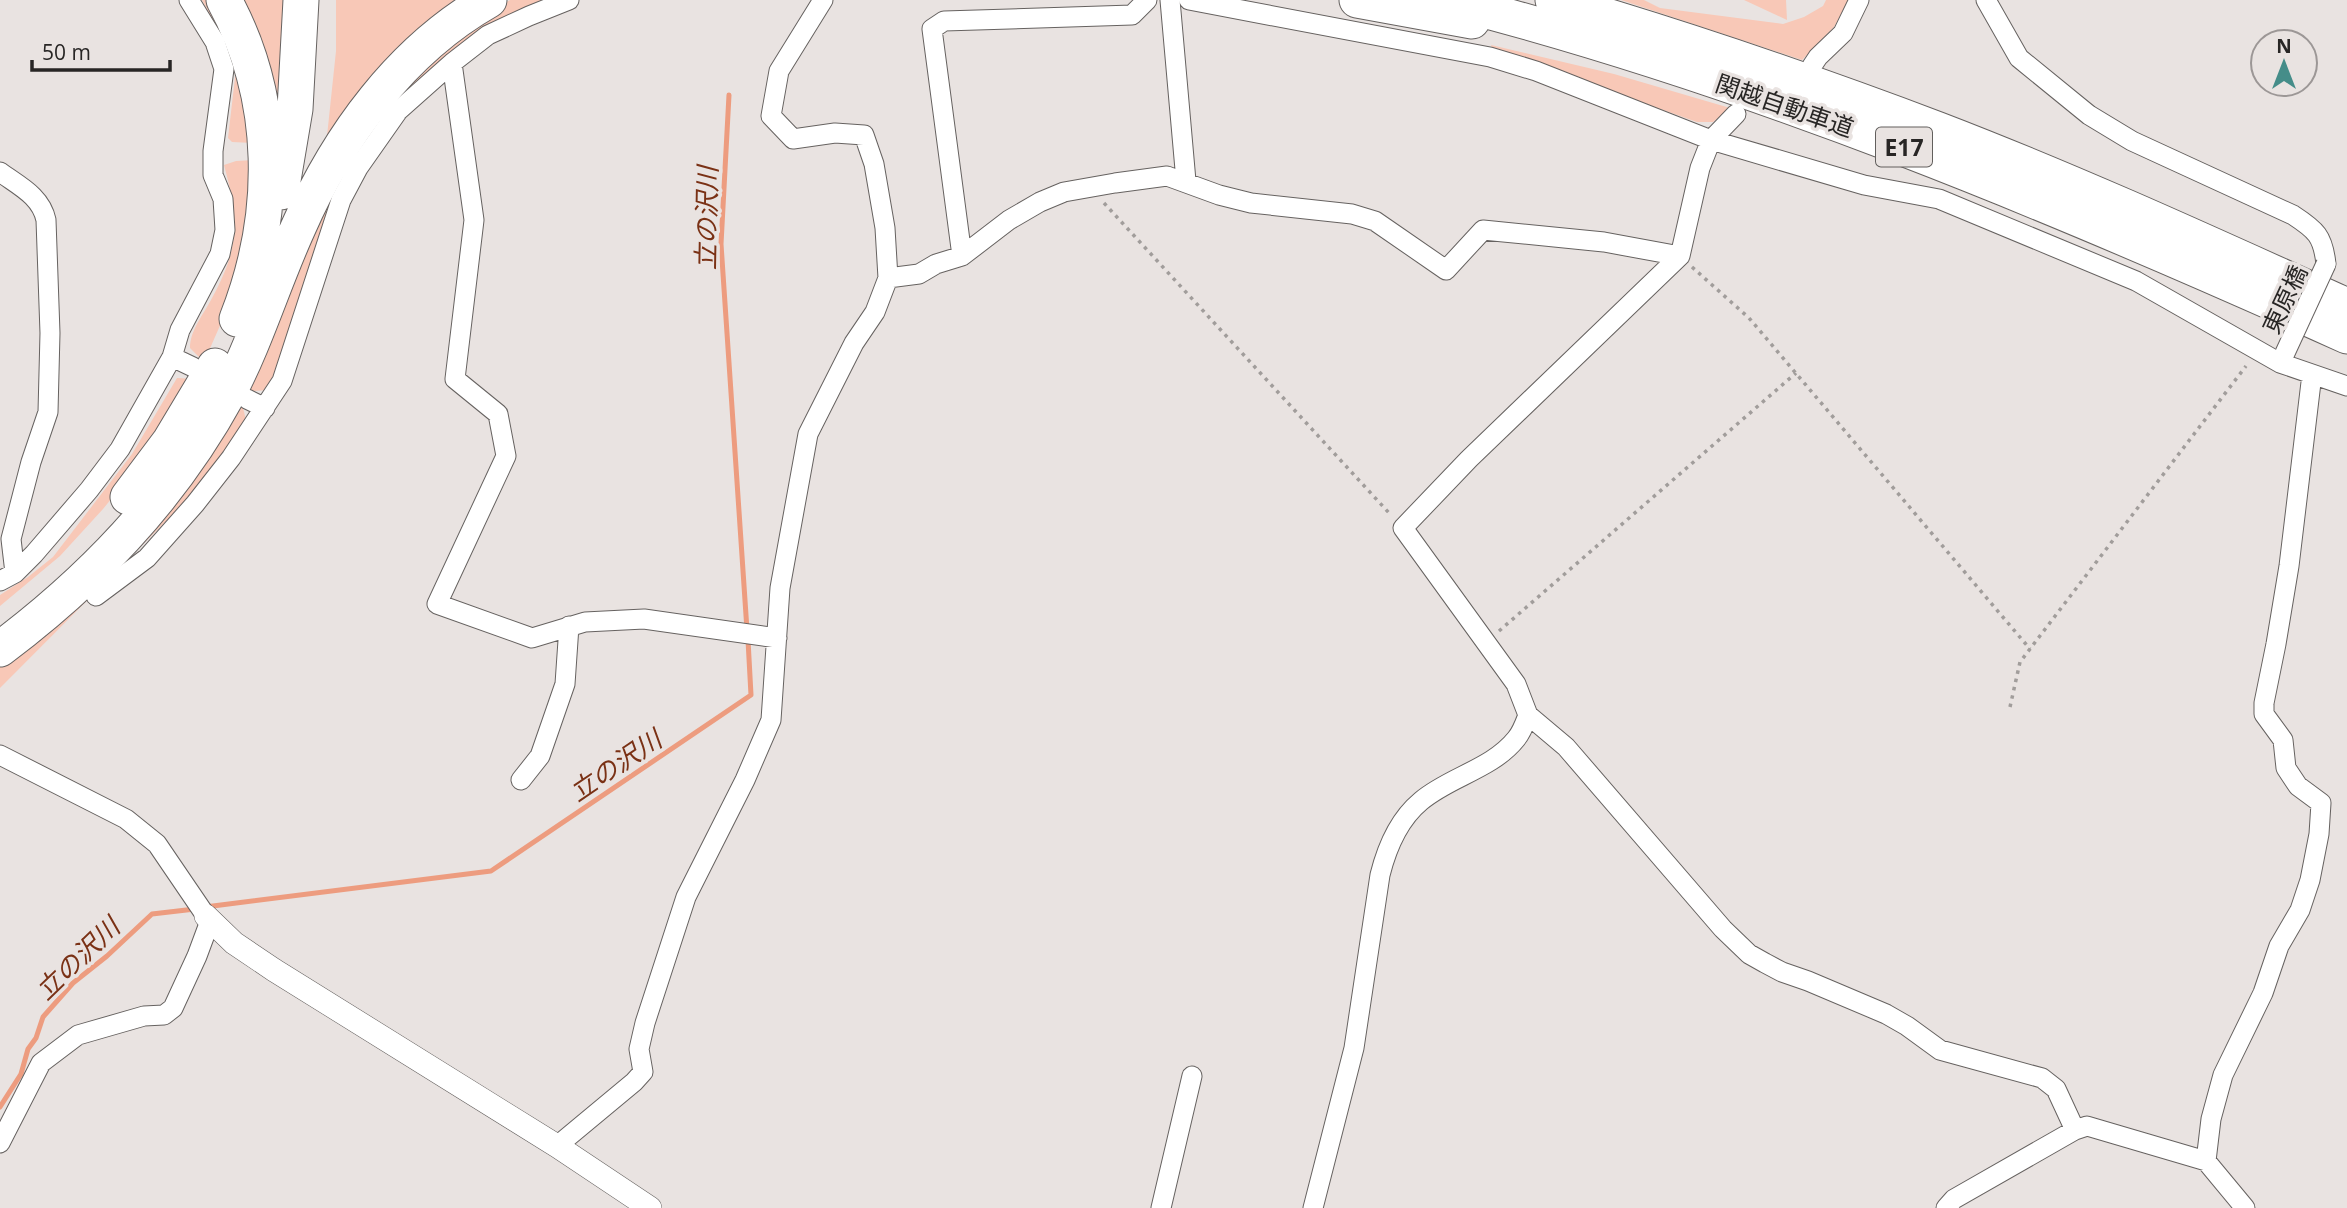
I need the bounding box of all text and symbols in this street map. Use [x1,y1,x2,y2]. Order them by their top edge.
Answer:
scale bar [32,28,170,72]
north arrow [2249,28,2319,98]
text: N [2276,33,2292,59]
text: 50 m [42,38,91,66]
street label: 関越自動車道 [1712,66,1858,144]
road number: E17 [1876,128,1932,166]
water label: 立の沢川 [687,163,725,270]
street label: 東原橋 [2254,259,2314,339]
water label: 立の沢川 [562,719,671,809]
water label: 立の沢川 [27,907,129,1007]

